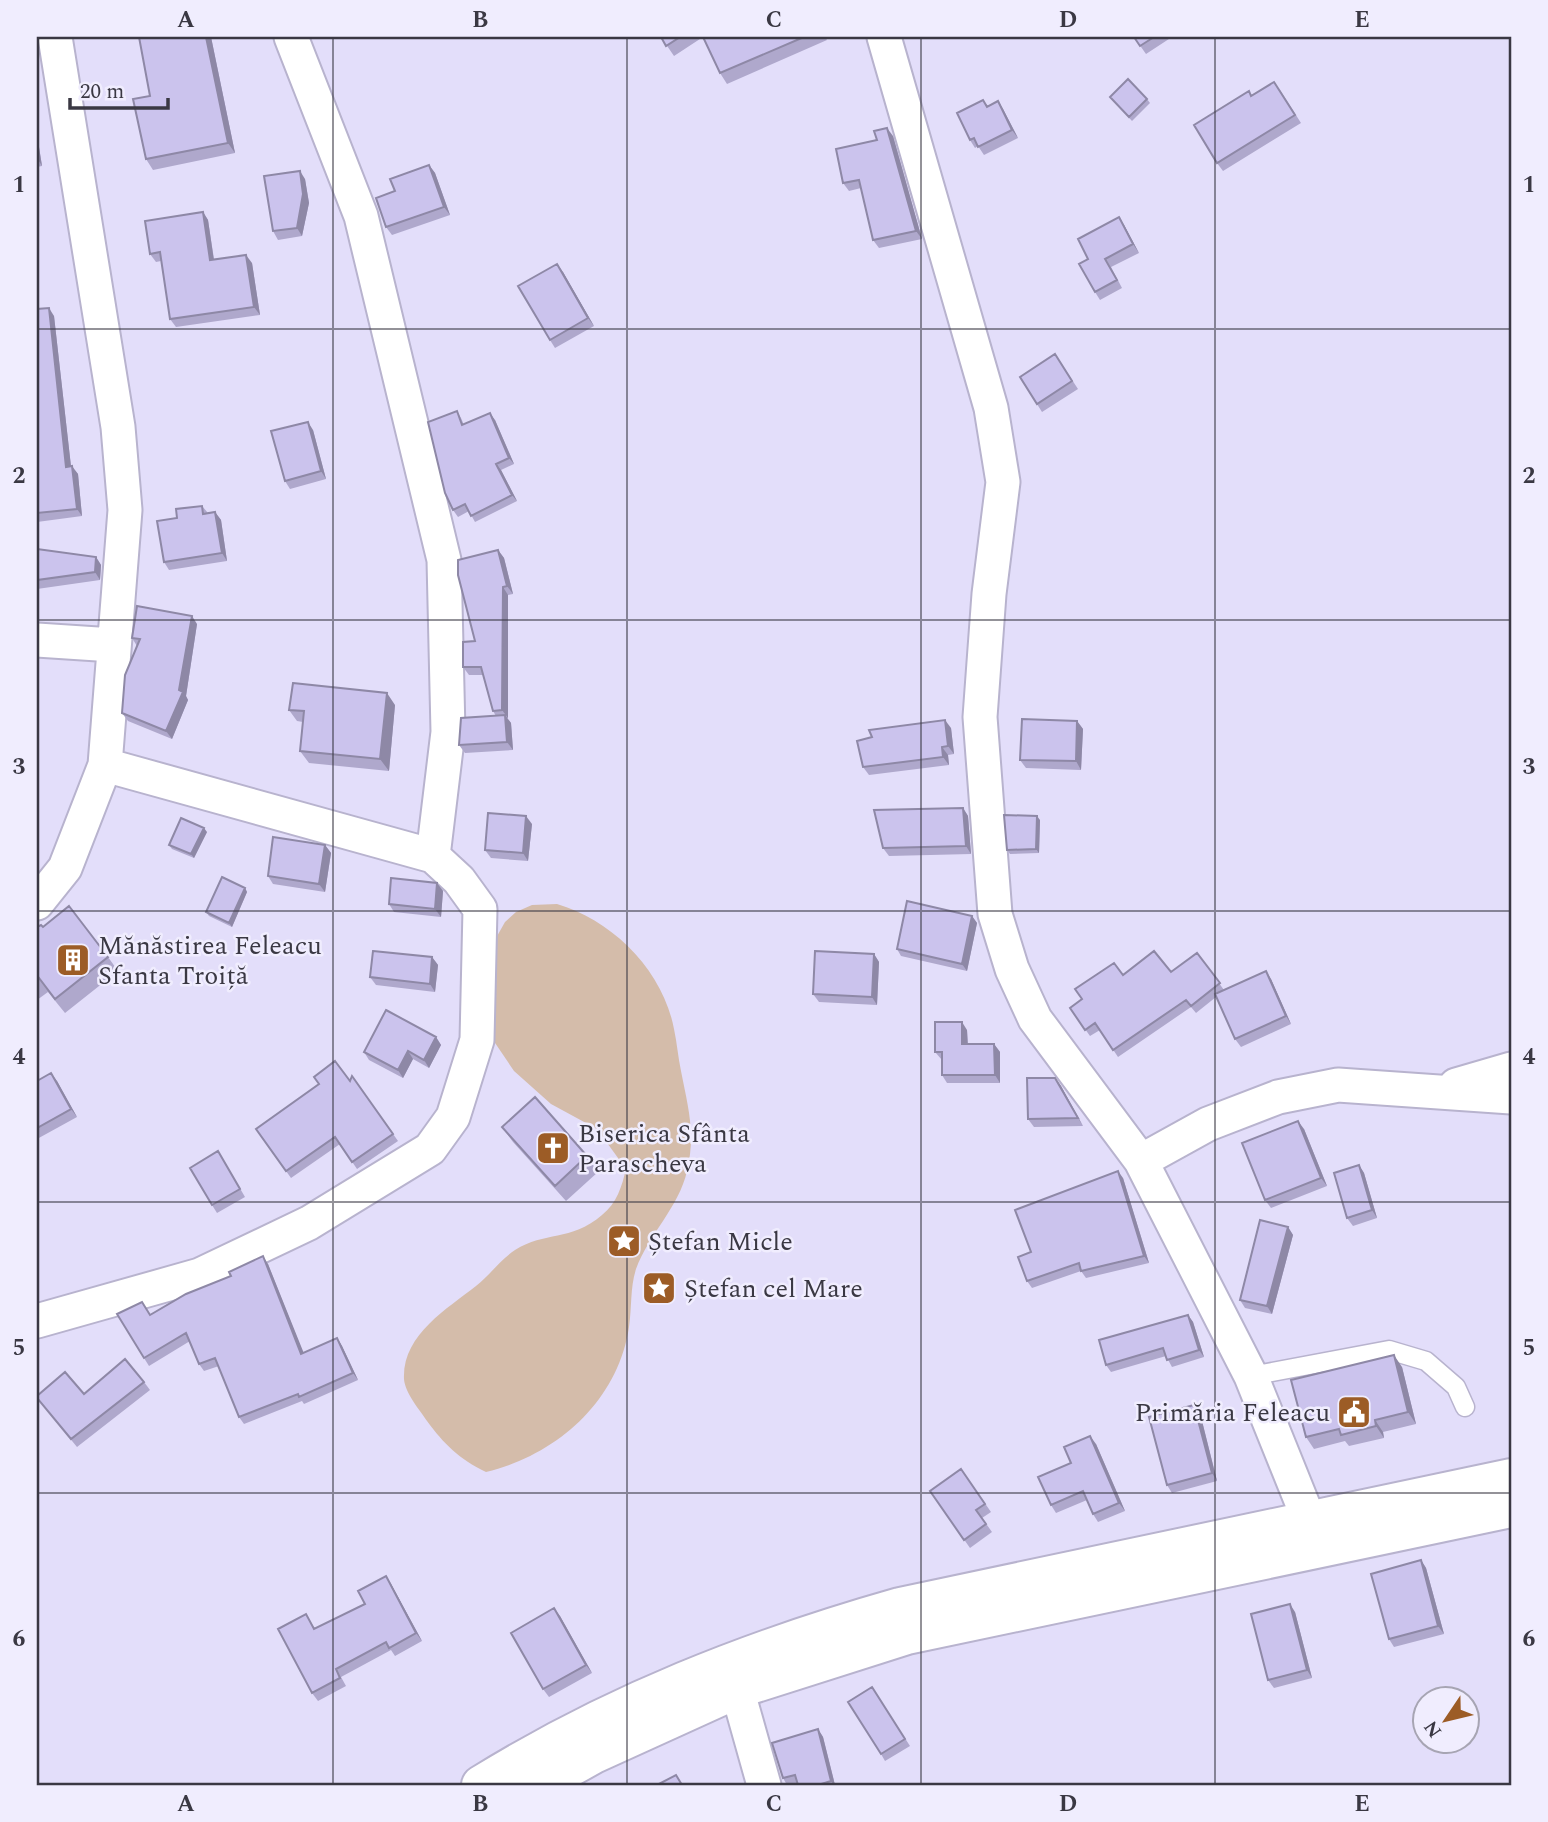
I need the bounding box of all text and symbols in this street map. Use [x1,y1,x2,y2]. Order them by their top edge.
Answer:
text: A [177,3,195,38]
text: B [472,3,488,38]
text: C [766,3,782,38]
text: D [1059,3,1077,38]
text: E [1354,3,1370,38]
scale bar [70,66,168,110]
text: 20 m [80,76,124,108]
text: 1 [13,168,25,203]
text: 1 [1523,168,1535,203]
text: 2 [13,459,26,494]
text: 2 [1523,459,1536,494]
text: 3 [13,750,26,785]
text: 3 [1523,750,1536,785]
place label: Mănăstirea Feleacu Sfanta Troiță [98,926,322,996]
building icon: Mănăstirea Feleacu Sfanta Troiță [54,941,92,979]
text: 4 [13,1040,26,1075]
text: 4 [1523,1040,1536,1075]
place label: Biserica Sfânta Parascheva [578,1114,750,1184]
church icon: Biserica Sfânta Parascheva [534,1129,572,1167]
place icon: Ștefan Micle [605,1222,643,1260]
place label: Ștefan Micle [648,1222,793,1262]
place icon: Ștefan cel Mare [640,1269,678,1307]
place label: Ștefan cel Mare [684,1269,863,1309]
text: 5 [13,1331,25,1366]
text: 5 [1523,1331,1535,1366]
place label: Primăria Feleacu [1135,1393,1330,1433]
public building icon: Primăria Feleacu [1335,1393,1373,1431]
text: 6 [13,1622,26,1657]
text: 6 [1523,1622,1536,1657]
north arrow [1412,1686,1482,1756]
text: N [1417,1714,1450,1744]
text: A [177,1787,195,1822]
text: B [472,1787,488,1822]
text: C [766,1787,782,1822]
text: D [1059,1787,1077,1822]
text: E [1354,1787,1370,1822]

